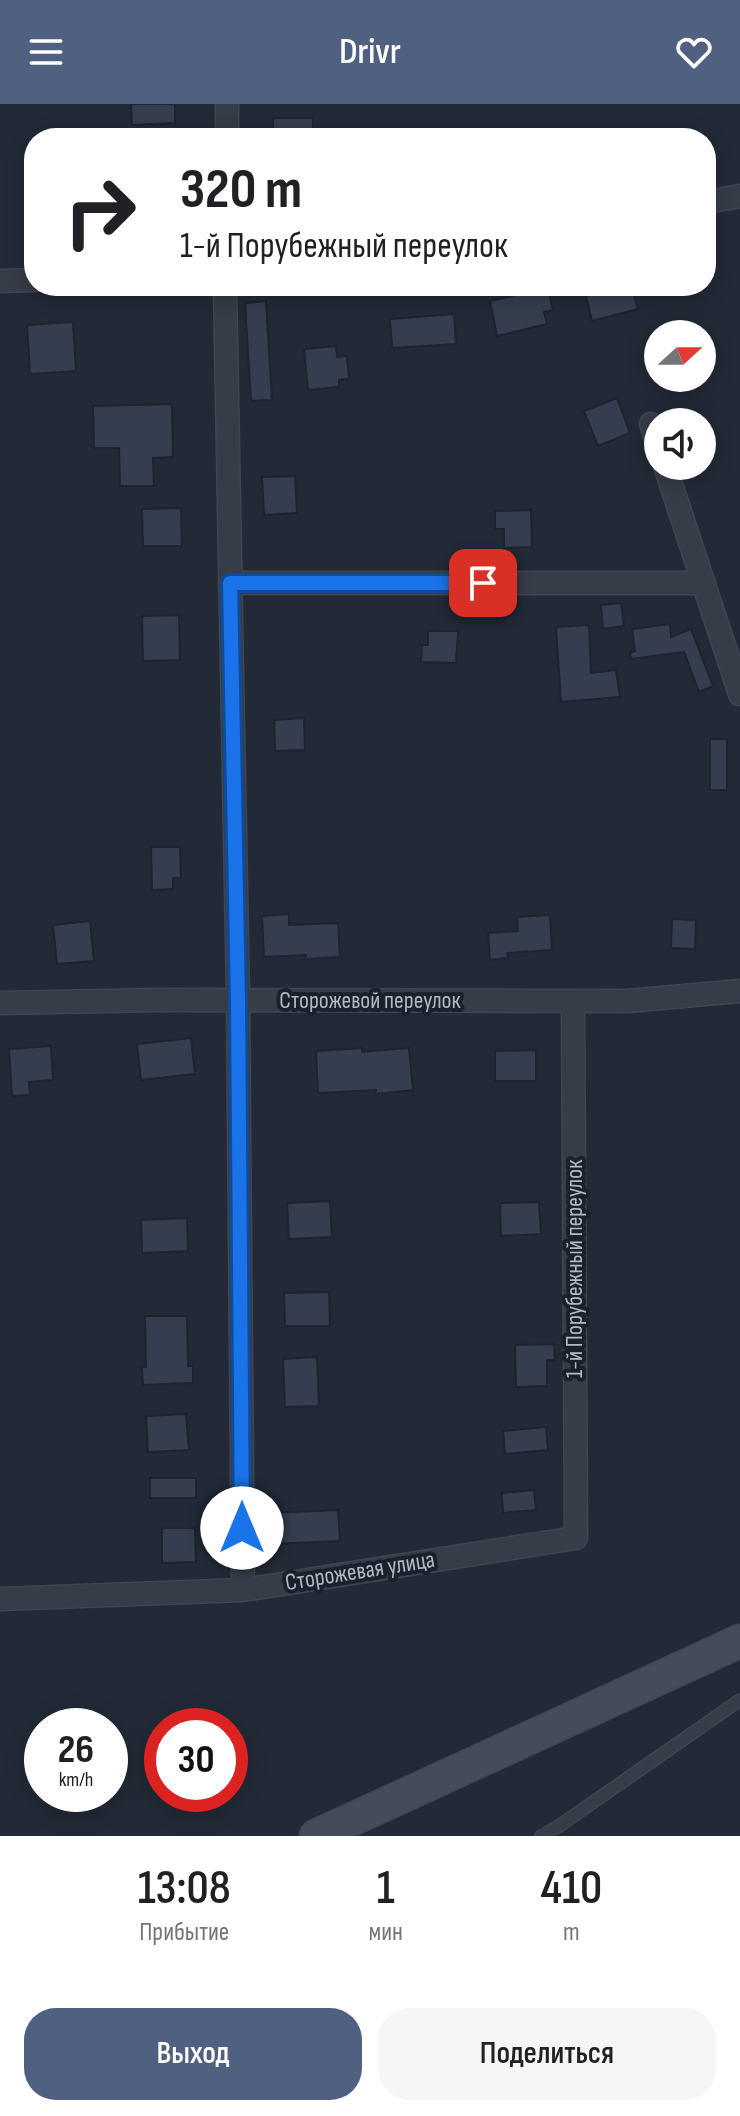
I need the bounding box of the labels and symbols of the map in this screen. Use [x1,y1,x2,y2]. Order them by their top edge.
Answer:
north arrow [644,320,716,392]
pin [449,549,517,617]
street label: Сторожевой переулок [279,986,462,1015]
street label: 1-й Порубежный переулок [560,1159,589,1378]
position arrow [200,1486,284,1570]
street label: Сторожевая улица [283,1545,437,1597]
speed limit sign: 30 [144,1708,248,1812]

